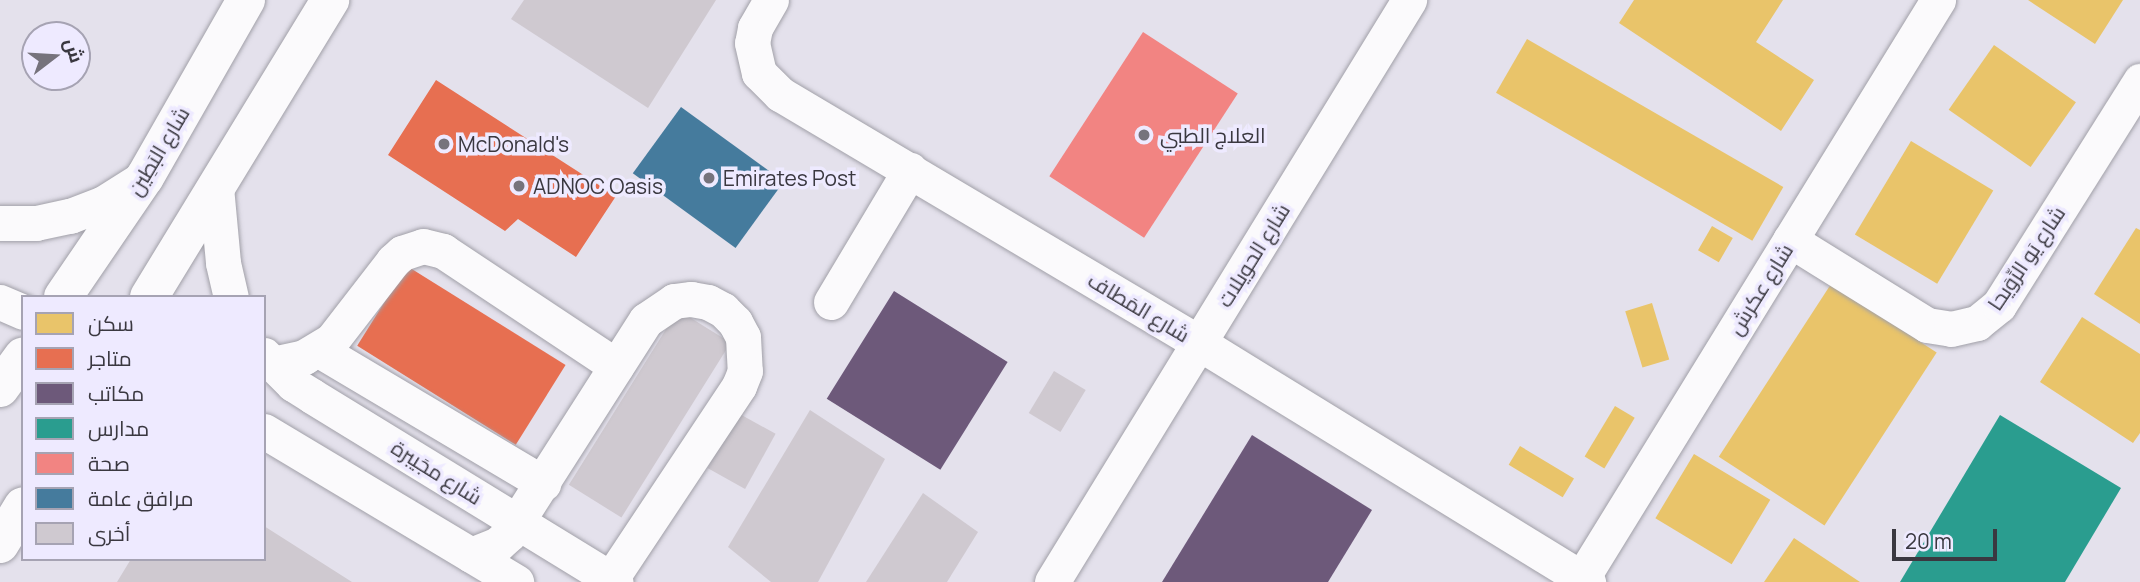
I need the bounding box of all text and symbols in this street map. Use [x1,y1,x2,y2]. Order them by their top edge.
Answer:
north arrow [21,21,91,91]
text: ش [58,35,90,66]
street label: شارع البَطِين [122,102,194,200]
place label: العلاج الطبي [1160,122,1266,148]
marker: العلاج الطبي [1134,125,1154,145]
place label: McDonald's [458,131,569,157]
marker: McDonald's [436,136,452,152]
place label: Emirates Post [723,165,856,191]
marker: Emirates Post [701,170,717,186]
place label: ADNOC Oasis [533,173,663,199]
marker: ADNOC Oasis [511,178,527,194]
street label: شارع الحويلات [1211,199,1295,311]
street label: شارع يَو الرِّوَيحا [1982,201,2070,315]
street label: شارع عكرش [1722,239,1798,339]
street label: شارع المَطاف [1084,267,1194,347]
legend [21,295,266,561]
text: سكن [88,309,134,337]
text: متاجر [88,344,132,372]
text: مكاتب [88,379,144,407]
text: مدارس [88,414,149,442]
street label: شارع مجَيبرة [387,434,487,510]
text: صحة [88,449,130,477]
text: مرافق عامة [88,484,193,512]
scale bar [1895,516,2000,560]
text: أخرى [88,519,130,547]
text: 20 m [1905,527,1952,555]

